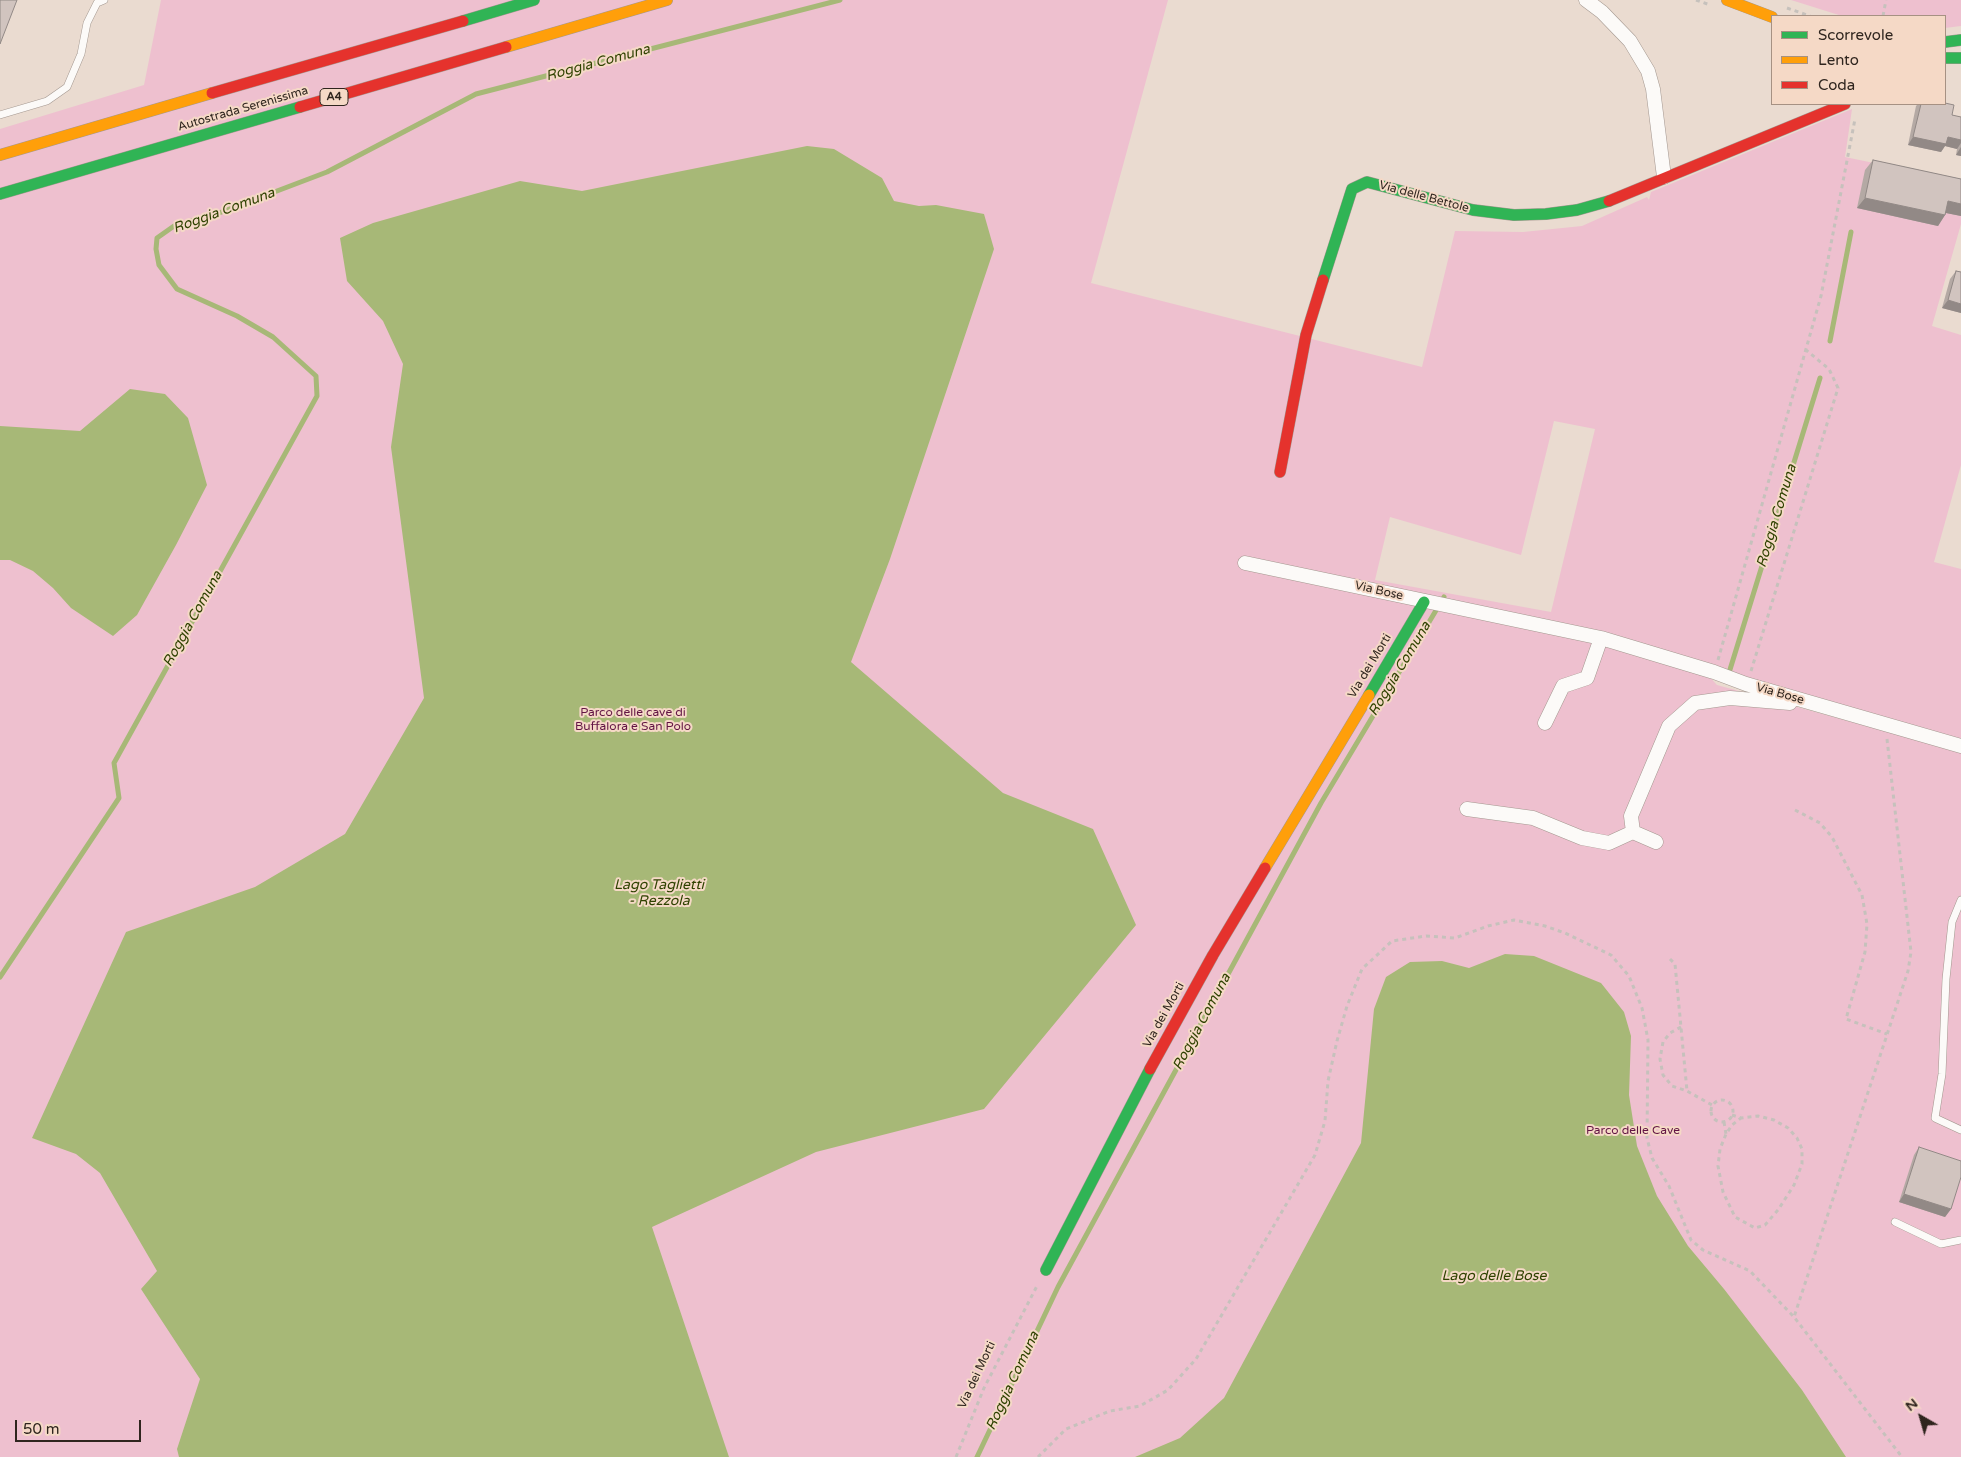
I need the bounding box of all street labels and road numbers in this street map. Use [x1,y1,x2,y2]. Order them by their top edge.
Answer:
street label: Autostrada Serenissima [176,83,310,135]
road number: A4 [320,88,348,105]
street label: Via delle Bettole [1377,178,1471,216]
street label: Via Bose [1353,578,1405,604]
street label: Via dei Morti [1345,631,1395,701]
street label: Via Bose [1754,680,1806,708]
street label: Via dei Morti [1140,980,1188,1050]
street label: Via dei Morti [955,1339,999,1411]

